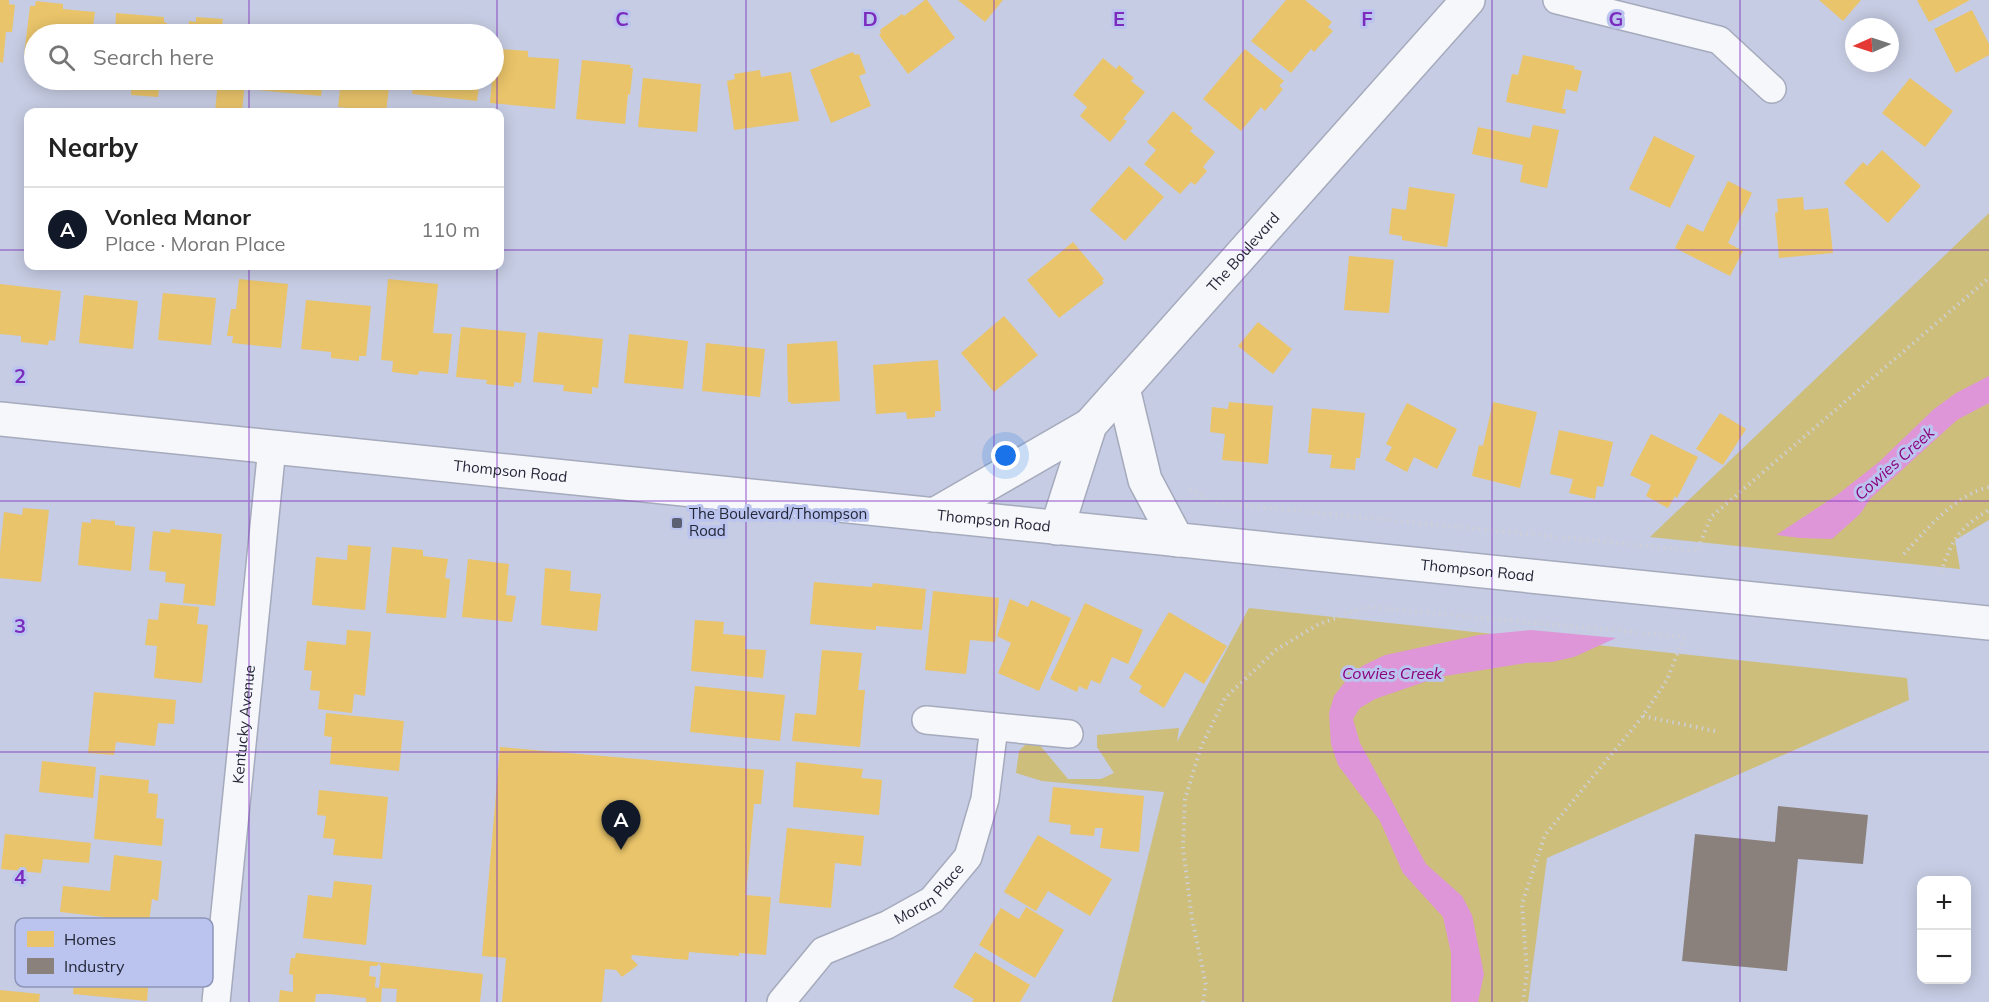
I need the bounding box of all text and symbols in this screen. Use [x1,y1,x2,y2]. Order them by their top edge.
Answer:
text: C [615,6,629,31]
text: D [862,6,878,31]
text: E [1113,6,1125,31]
text: F [1361,6,1373,31]
text: G [1609,6,1623,31]
north arrow [1845,18,1899,72]
search box [24,24,504,90]
icon: search [45,41,78,74]
text: Search here [93,43,214,71]
text: Nearby [48,131,138,164]
text: Vonlea Manor [105,203,251,231]
street label: The Boulevard [1203,208,1283,296]
text: A [60,217,75,242]
text: 110 m [421,217,480,242]
text: Place · Moran Place [105,231,285,256]
text: 2 [14,363,26,388]
water label: Cowies Creek [1850,422,1938,504]
your location [991,441,1020,470]
street label: Thompson Road [453,456,568,486]
place label: The Boulevard/Thompson Road [689,504,867,540]
street label: Thompson Road [936,505,1052,536]
marker: The Boulevard/Thompson Road [670,516,684,530]
street label: Thompson Road [1420,555,1535,585]
text: 3 [14,613,26,638]
water label: Cowies Creek [1342,663,1443,683]
street label: Kentucky Avenue [228,664,259,785]
pin: A [602,800,640,850]
street label: Moran Place [891,859,968,928]
text: 4 [14,864,26,889]
map controls [1917,876,1971,984]
button: + [1917,876,1971,930]
legend [15,918,213,987]
text: Homes [64,929,116,949]
button: − [1917,930,1971,984]
text: Industry [64,956,125,976]

